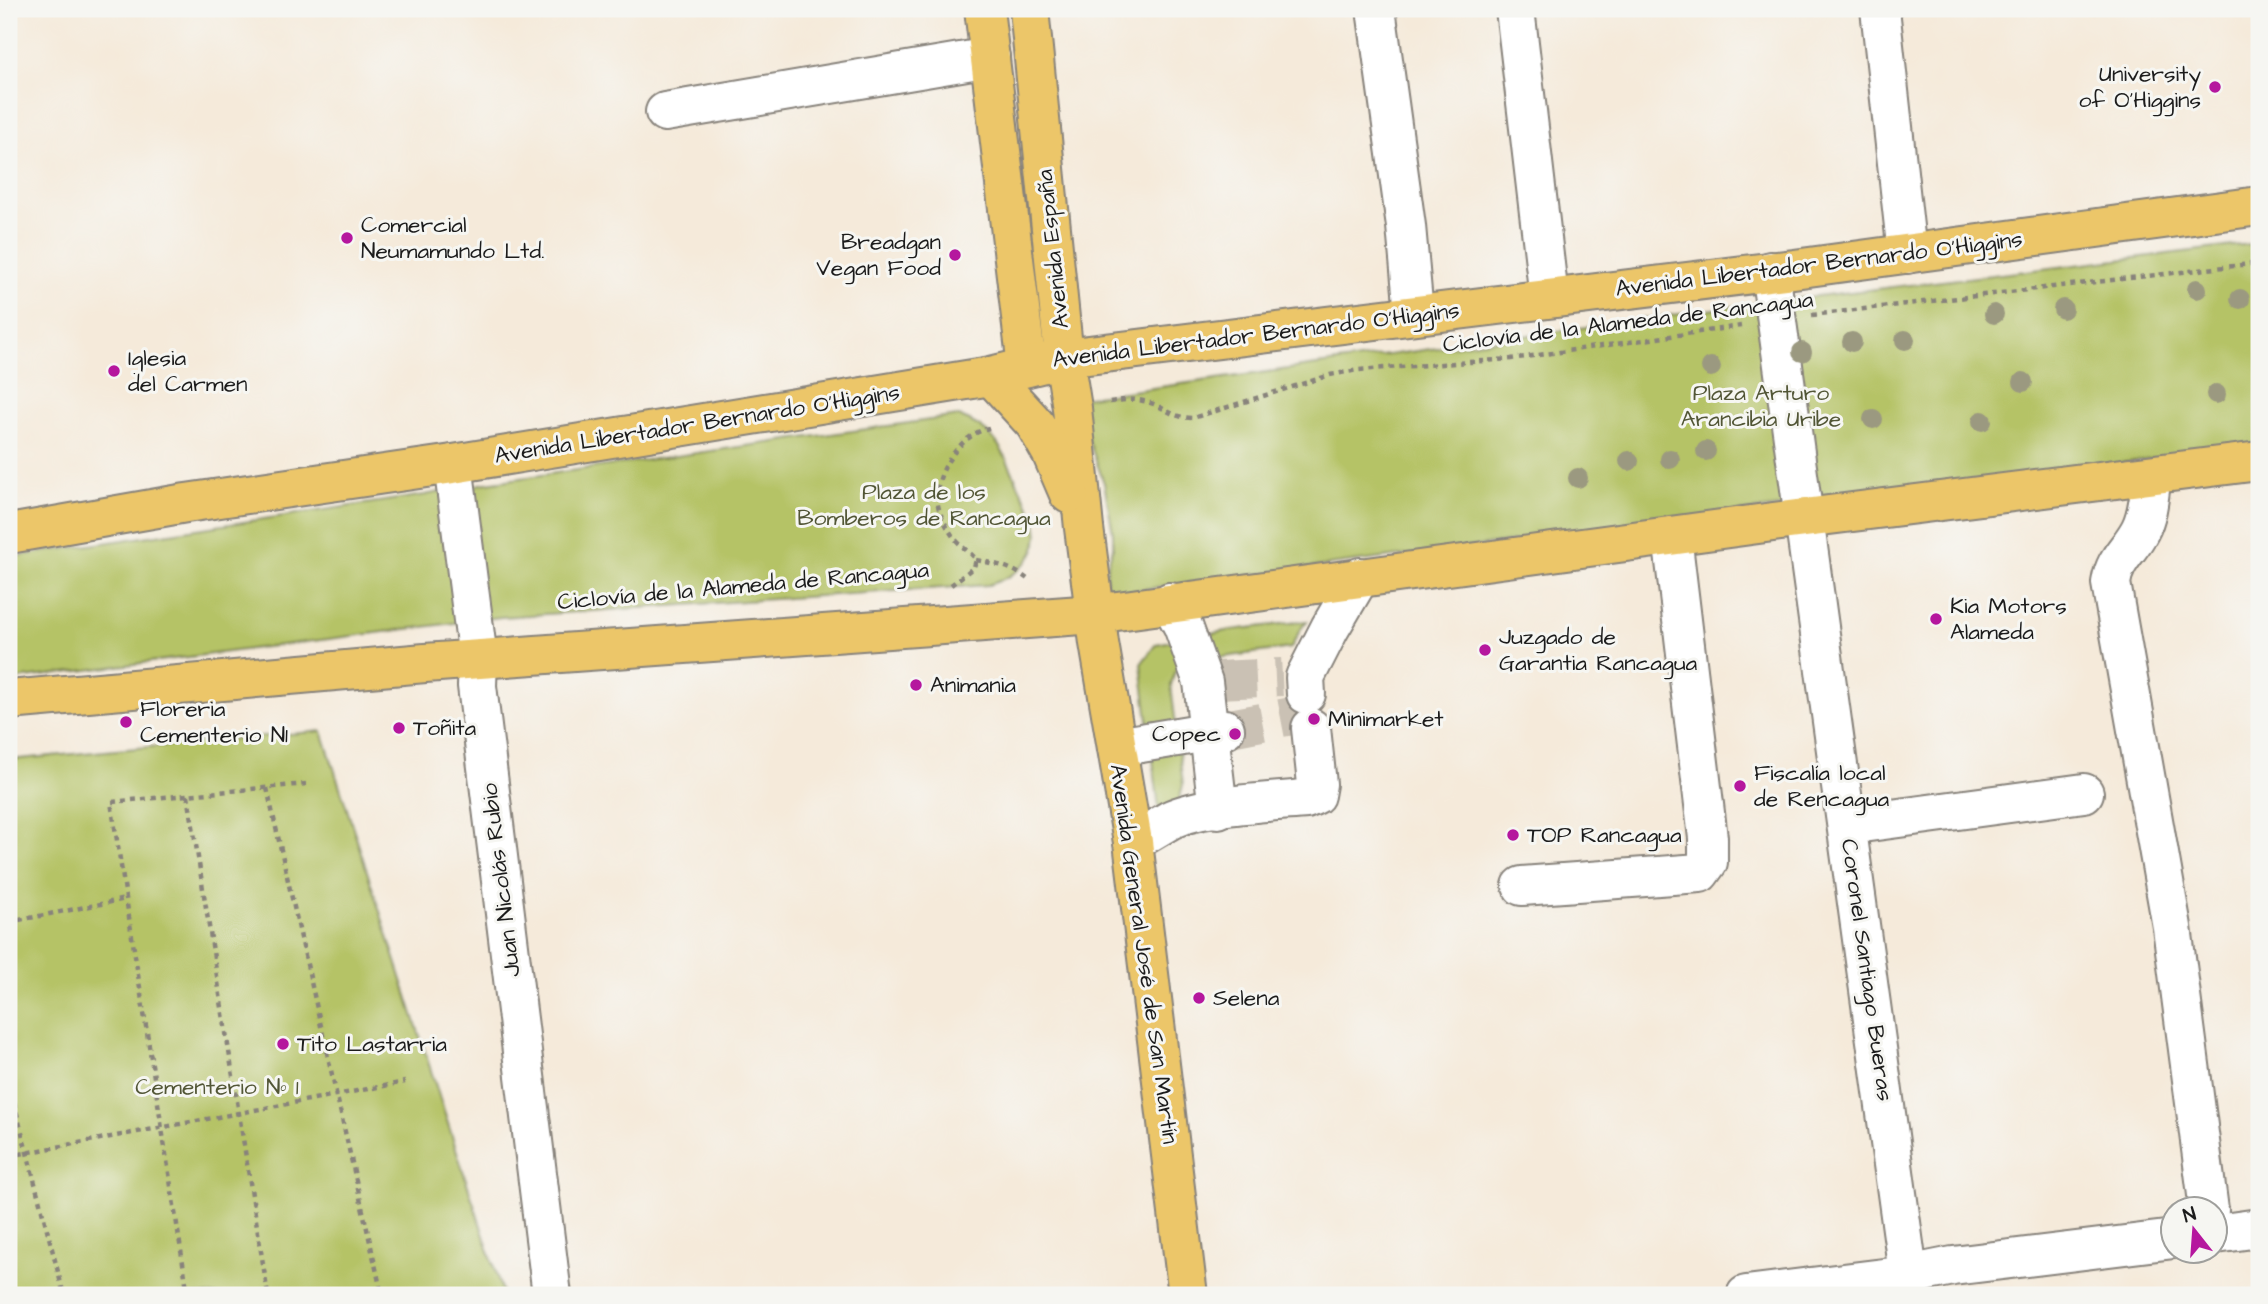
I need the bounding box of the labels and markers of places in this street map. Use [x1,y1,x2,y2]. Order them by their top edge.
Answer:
place label: University of O'Higgins [2078,58,2201,117]
marker: University of O'Higgins [2207,79,2223,95]
place label: Comercial Neumamundo Ltd. [361,209,544,267]
place label: Breadgan Vegan Food [816,226,941,285]
marker: Comercial Neumamundo Ltd. [339,230,355,246]
marker: Breadgan Vegan Food [947,247,963,263]
place label: Iglesia del Carmen [128,342,248,400]
marker: Iglesia del Carmen [106,363,122,379]
place label: Kia Motors Alameda [1950,590,2067,648]
marker: Kia Motors Alameda [1928,611,1944,627]
place label: Juzgado de Garantia Rancagua [1499,621,1698,680]
marker: Juzgado de Garantia Rancagua [1477,642,1493,658]
place label: Animania [930,669,1016,701]
marker: Animania [908,677,924,693]
place label: Floreria Cementerio N1 [140,693,288,751]
place label: Minimarket [1328,703,1444,735]
marker: Minimarket [1306,711,1322,727]
place label: Toñita [413,712,477,744]
marker: Floreria Cementerio N1 [118,714,134,730]
place label: Copec [1152,718,1221,750]
marker: Toñita [391,720,407,736]
marker: Copec [1227,726,1243,742]
place label: Fiscalía local de Rencagua [1754,757,1890,816]
marker: Fiscalía local de Rencagua [1732,778,1748,794]
place label: TOP Rancagua [1527,819,1682,852]
marker: TOP Rancagua [1505,827,1521,843]
place label: Selena [1213,982,1280,1014]
marker: Selena [1191,990,1207,1006]
place label: Tito Lastarria [297,1028,447,1060]
marker: Tito Lastarria [275,1036,291,1052]

